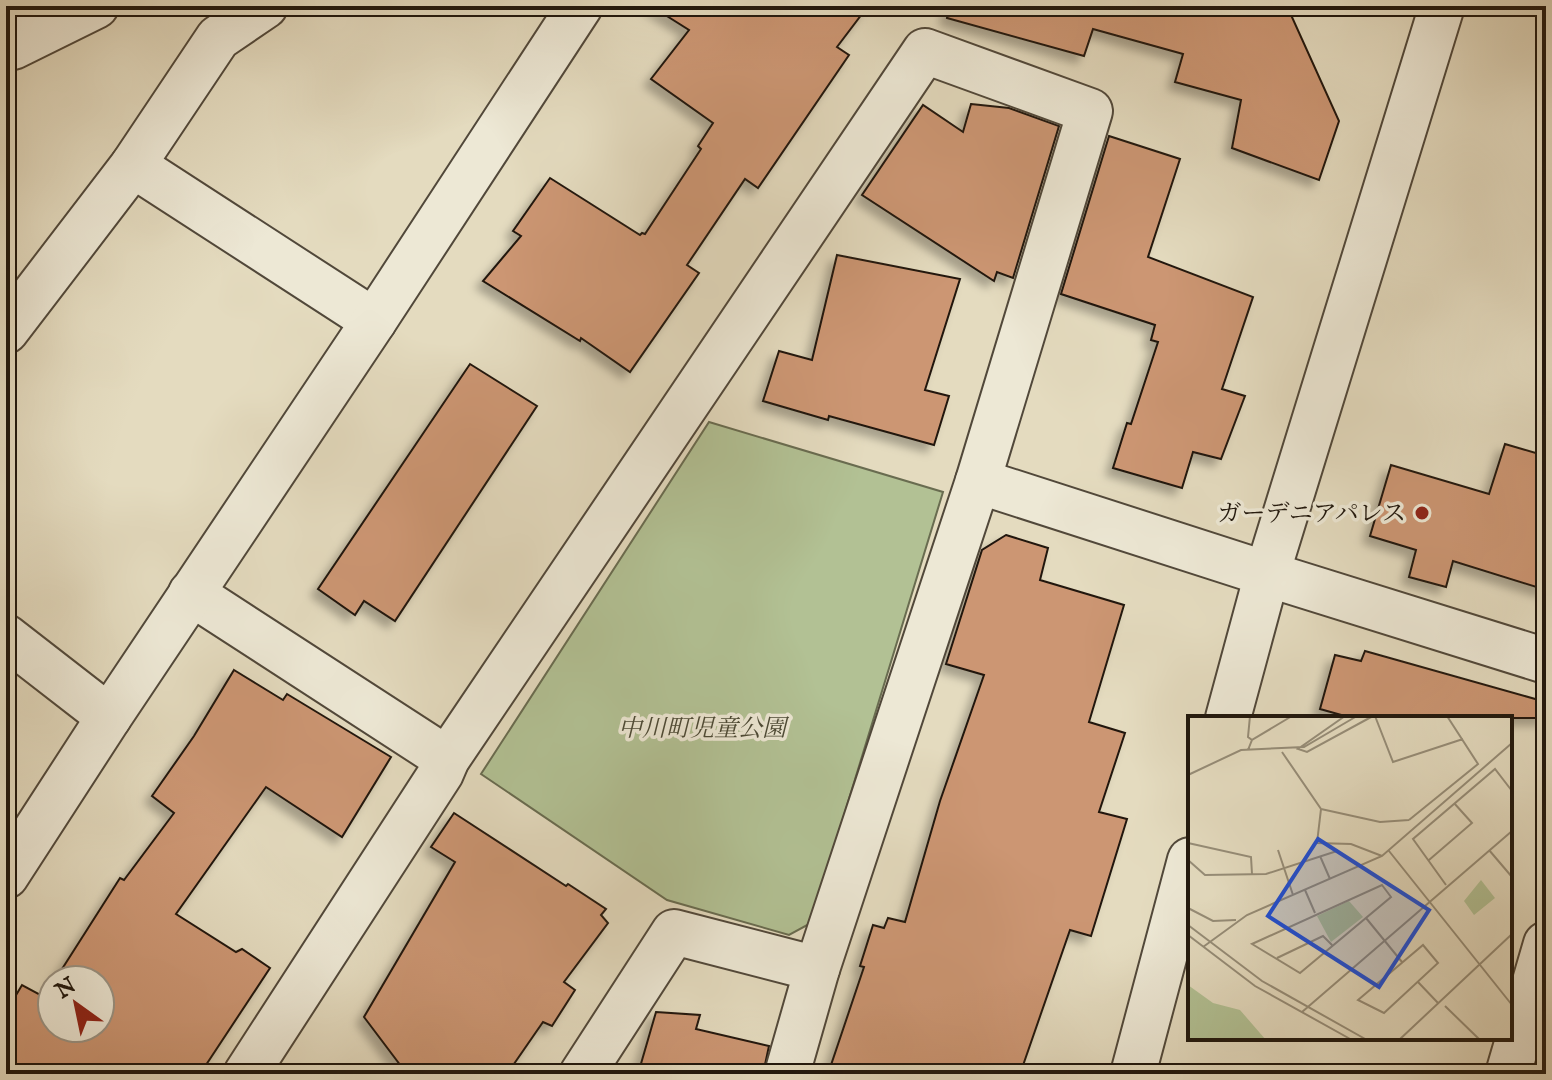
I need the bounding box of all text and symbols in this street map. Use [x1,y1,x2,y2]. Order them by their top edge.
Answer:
place label: ガーデニアパレス [1218,499,1406,530]
marker: ガーデニアパレス [1413,504,1431,522]
park label: 中川町児童公園 [618,714,790,745]
inset map [1188,716,1512,1040]
north arrow [36,964,116,1044]
text: N [50,972,82,1006]

